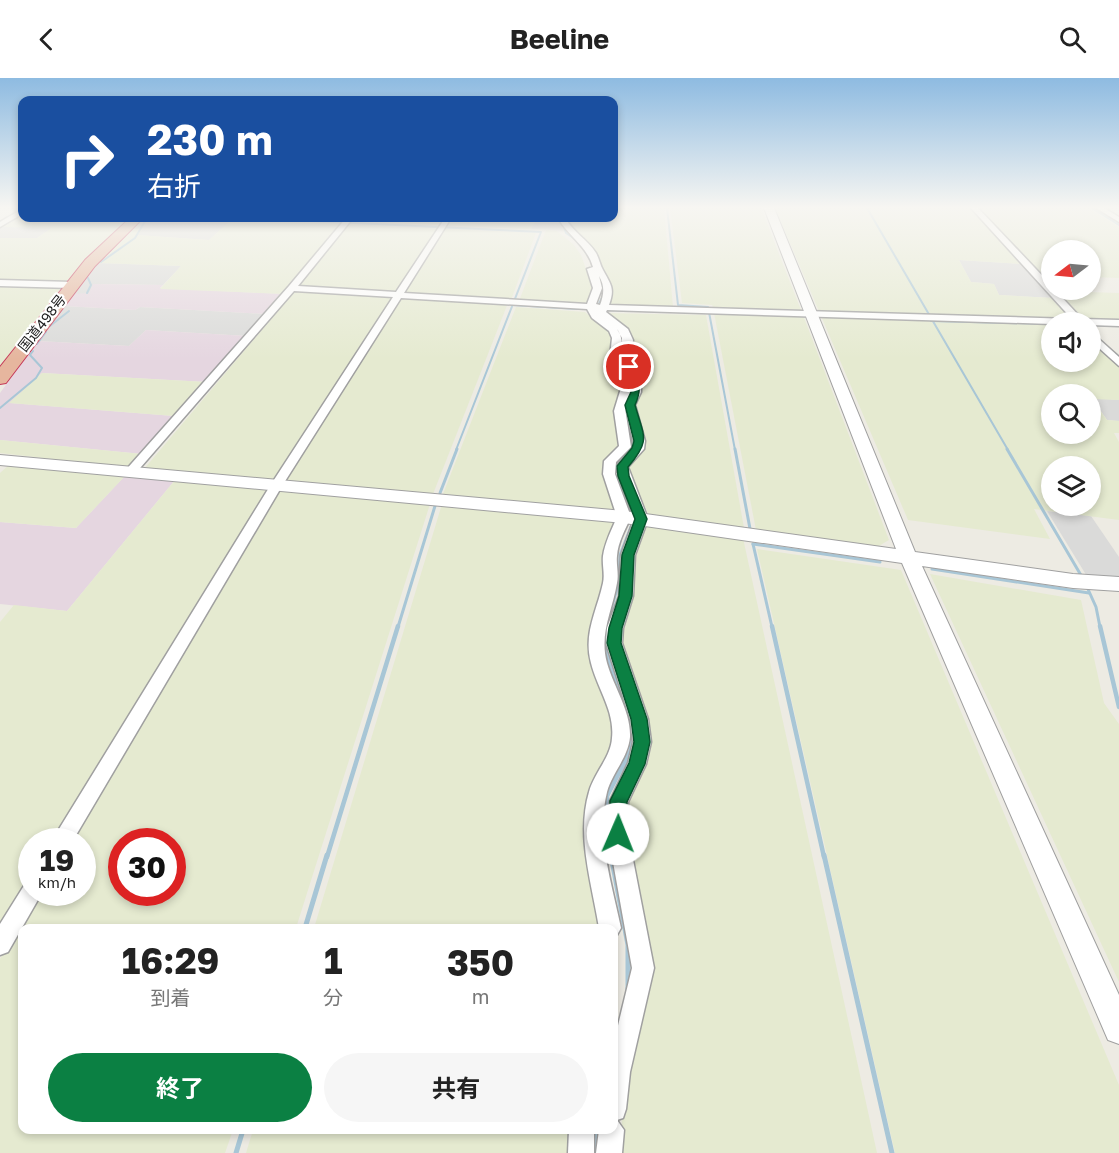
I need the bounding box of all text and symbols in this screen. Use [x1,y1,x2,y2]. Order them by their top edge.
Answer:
icon: back [30,23,63,56]
text: Beeline [510,23,609,55]
icon: search [1056,23,1089,56]
text: 230 m [147,114,273,164]
icon: right [48,120,126,198]
text: 右折 [147,170,201,202]
north arrow [1041,240,1101,300]
map controls [1041,240,1101,516]
street label: 国道498号 [14,291,69,355]
button: sound [1041,312,1101,372]
pin [603,341,654,392]
icon: arrive [612,350,645,383]
button: search [1041,384,1101,444]
button: layers [1041,456,1101,516]
position arrow [586,802,650,866]
speed limit sign: 30 [108,828,186,906]
text: 19 [40,842,74,878]
text: km/h [38,873,76,891]
text: 16:29 [122,939,219,982]
text: 1 [324,939,342,982]
text: 350 [447,941,514,984]
text: m [472,984,489,1008]
text: 到着 [151,985,191,1009]
text: 分 [323,985,343,1009]
button: 終了 [48,1053,312,1122]
button: 共有 [324,1053,588,1122]

